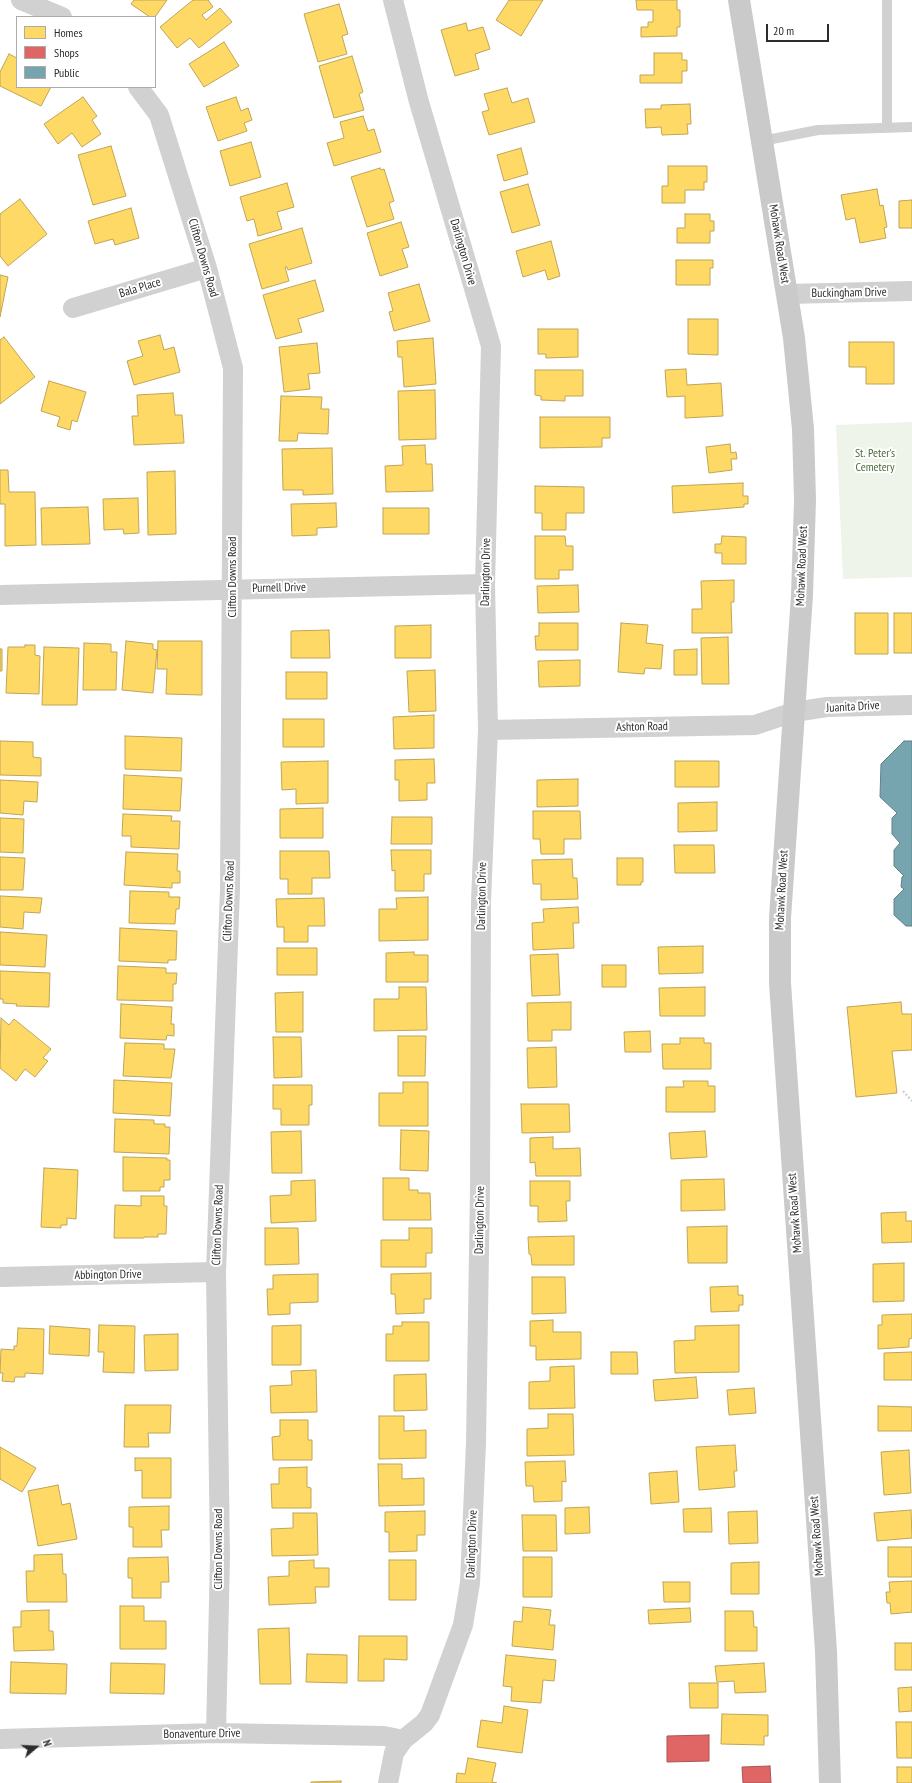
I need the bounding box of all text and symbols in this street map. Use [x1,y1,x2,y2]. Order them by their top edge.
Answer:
legend [16,16,156,88]
scale bar [768,16,831,42]
text: 20 m [773,23,794,38]
text: Homes [54,25,82,40]
text: Shops [54,45,79,60]
text: Public [54,65,79,80]
street label: Mohawk Road West [766,203,792,285]
street label: Clifton Downs Road [185,217,221,299]
street label: Darlington Drive [447,217,479,287]
street label: Bala Place [118,275,162,301]
street label: Buckingham Drive [811,285,887,301]
park label: St. Peter's Cemetery [855,447,895,475]
street label: Mohawk Road West [793,526,811,606]
street label: Clifton Downs Road [226,537,240,617]
street label: Darlington Drive [478,538,494,606]
street label: Purnell Drive [252,580,306,596]
street label: Juanita Drive [826,698,880,716]
street label: Ashton Road [616,719,668,735]
street label: Mohawk Road West [773,850,791,930]
street label: Clifton Downs Road [220,860,238,942]
street label: Darlington Drive [474,862,490,930]
street label: Mohawk Road West [785,1173,805,1253]
street label: Clifton Downs Road [209,1184,227,1266]
street label: Darlington Drive [472,1186,488,1254]
street label: Abbington Drive [74,1267,142,1283]
street label: Mohawk Road West [807,1496,827,1576]
street label: Clifton Downs Road [212,1509,226,1589]
street label: Darlington Drive [464,1510,480,1578]
street label: Bonaventure Drive [163,1726,241,1742]
north arrow [16,1727,56,1767]
text: N [40,1738,55,1748]

